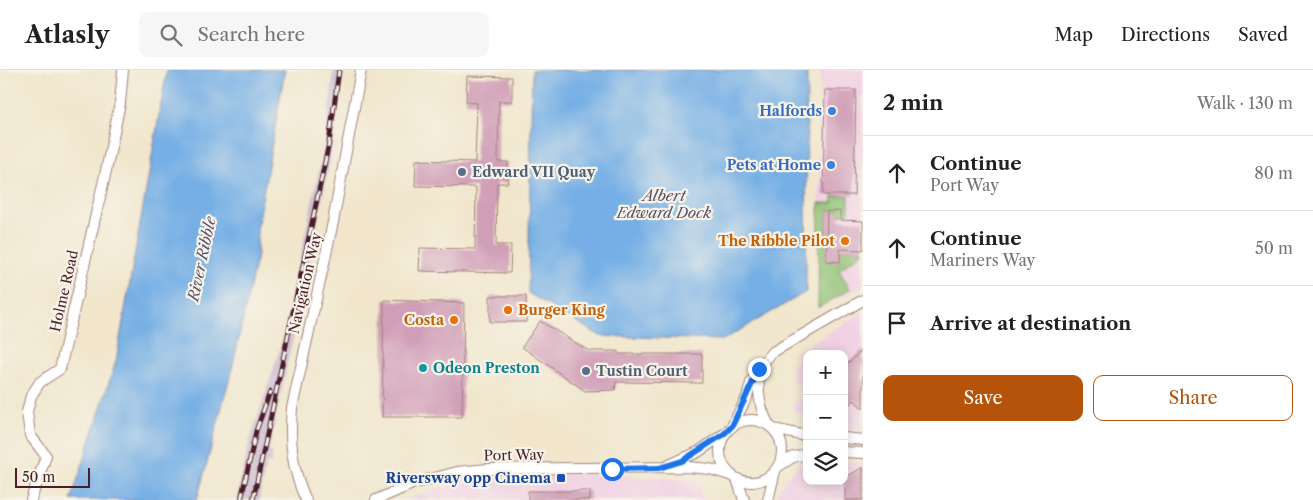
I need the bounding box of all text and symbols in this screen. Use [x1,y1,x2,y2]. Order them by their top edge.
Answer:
search box [139,12,489,57]
text: Atlasly [25,20,109,49]
icon: search [157,21,185,49]
text: Search here [197,23,305,46]
text: Map [1054,24,1093,46]
text: Directions [1121,24,1210,46]
text: Saved [1238,24,1288,46]
text: 2 min [883,90,943,115]
text: Walk · 130 m [1197,93,1293,113]
place label: Halfords [759,102,822,120]
marker: Halfords [826,105,838,117]
text: Continue [930,152,1022,175]
place label: Pets at Home [727,156,821,174]
marker: Pets at Home [825,159,837,171]
icon: ahead [883,159,911,187]
place label: Edward VII Quay [472,163,596,181]
text: 80 m [1254,163,1293,183]
marker: Edward VII Quay [456,166,468,178]
text: Port Way [930,175,999,195]
water label: Albert Edward Dock [616,186,712,222]
water label: River Ribble [183,214,220,304]
text: Continue [930,227,1022,250]
street label: Navigation Way [285,230,325,335]
place label: The Ribble Pilot [718,232,835,250]
icon: ahead [883,234,911,262]
marker: The Ribble Pilot [839,235,851,247]
text: 50 m [1255,238,1293,258]
street label: Holme Road [46,248,82,334]
text: Mariners Way [930,250,1035,270]
place label: Burger King [518,301,606,319]
marker: Burger King [502,304,514,316]
icon: arrive [883,309,911,337]
place label: Costa [404,311,445,329]
text: Arrive at destination [930,312,1131,335]
marker: Costa [448,314,460,326]
map controls [803,350,848,485]
button: + [803,350,848,395]
route end [748,358,771,381]
place label: Odeon Preston [433,359,540,377]
marker: Odeon Preston [417,362,429,374]
place label: Tustin Court [596,362,688,380]
marker: Tustin Court [580,365,592,377]
button: Save [883,375,1083,421]
button: Share [1093,375,1293,421]
button: − [803,395,848,440]
button: layers [803,440,848,485]
street label: Port Way [484,445,545,465]
route start [601,458,624,481]
scale bar [15,465,90,488]
text: 50 m [22,468,55,486]
place label: Riversway opp Cinema [385,469,552,487]
marker: Riversway opp Cinema [555,472,567,484]

